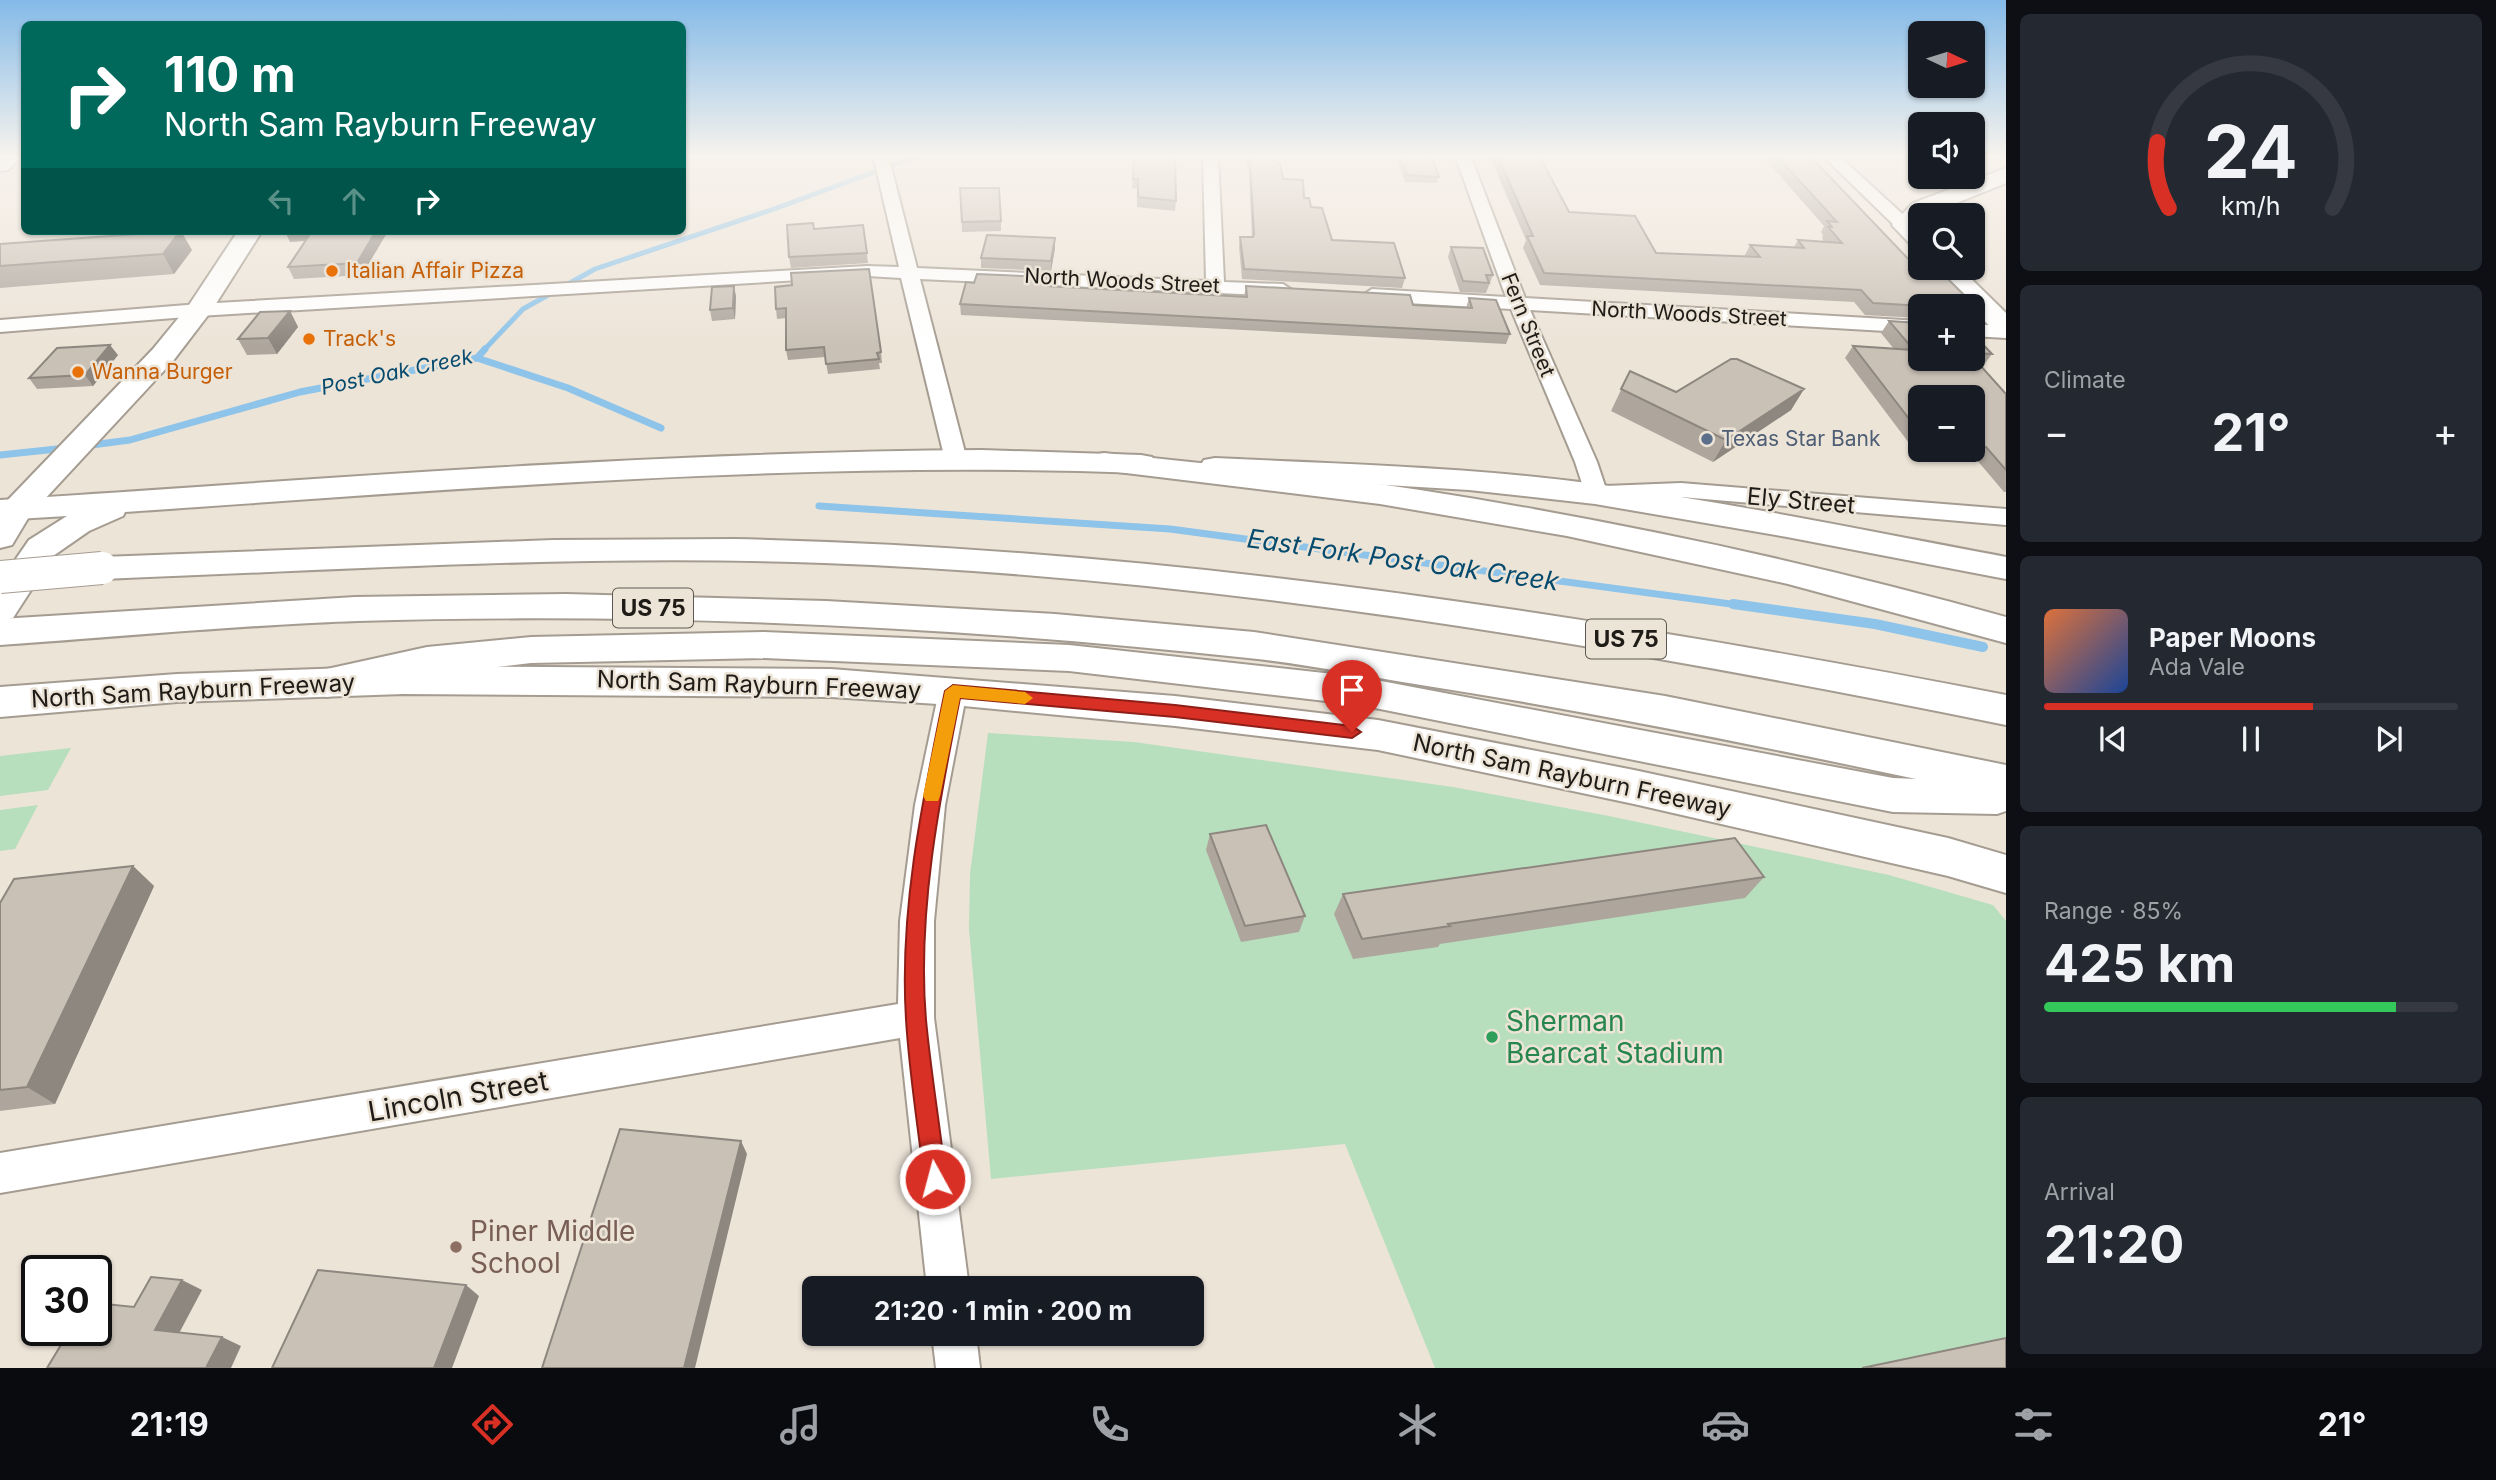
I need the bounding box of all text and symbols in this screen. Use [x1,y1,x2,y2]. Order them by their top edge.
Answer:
north arrow [1908,21,1984,98]
map controls [1908,21,1985,462]
text: 110 m [164,45,296,104]
icon: right [49,49,140,140]
text: North Sam Rayburn Freeway [164,105,597,144]
text: 24 [2204,108,2298,197]
button: sound [1908,112,1985,189]
icon: left [262,182,300,220]
icon: ahead [335,182,373,220]
icon: right [408,182,446,220]
text: km/h [2221,191,2281,221]
button: search [1908,203,1985,280]
place label: Italian Affair Pizza [346,258,524,283]
marker: Italian Affair Pizza [324,263,340,279]
street label: North Woods Street [1024,263,1221,298]
street label: Fern Street [1496,269,1561,380]
button: + [1908,294,1985,371]
street label: North Woods Street [1591,296,1788,331]
place label: Track's [323,326,396,351]
marker: Track's [301,331,317,347]
water label: Post Oak Creek [319,343,476,400]
place label: Wanna Burger [92,359,233,384]
marker: Wanna Burger [70,364,86,380]
text: Climate [2044,366,2126,394]
button: − [1908,385,1985,462]
text: 21° [2211,401,2291,464]
text: − [2044,409,2069,455]
text: + [2433,409,2458,455]
place label: Texas Star Bank [1721,426,1881,451]
marker: Texas Star Bank [1699,431,1715,447]
street label: Ely Street [1746,481,1856,520]
water label: East Fork Post Oak Creek [1245,522,1562,597]
road number: US 75 [613,588,693,628]
road number: US 75 [1586,620,1666,659]
text: Paper Moons [2149,622,2316,653]
text: Ada Vale [2149,653,2245,681]
pin [1322,660,1382,732]
street label: North Sam Rayburn Freeway [596,664,922,705]
street label: North Sam Rayburn Freeway [30,668,356,713]
icon: arrive [1333,671,1371,709]
icon: previous [2094,720,2132,758]
icon: pause [2232,720,2270,758]
icon: next [2370,720,2408,758]
street label: North Sam Rayburn Freeway [1410,728,1734,823]
text: Range · 85% [2044,897,2183,925]
text: 425 km [2044,932,2235,995]
place label: Sherman Bearcat Stadium [1506,1004,1724,1070]
marker: Sherman Bearcat Stadium [1484,1029,1500,1045]
street label: Lincoln Street [365,1063,551,1129]
position arrow [898,1142,972,1216]
text: Arrival [2044,1178,2115,1206]
text: 21:20 [2044,1213,2184,1276]
place label: Piner Middle School [470,1214,635,1280]
marker: Piner Middle School [448,1239,464,1255]
speed limit sign: 30 [21,1255,112,1346]
text: 21:20 · 1 min · 200 m [874,1295,1132,1326]
icon: directions [468,1400,517,1449]
icon: music [776,1400,825,1449]
icon: phone [1085,1400,1134,1449]
icon: climate [1393,1400,1442,1449]
icon: car [1701,1400,1750,1449]
icon: filters [2009,1400,2058,1449]
text: 21:19 [130,1405,209,1444]
text: 21° [2318,1405,2366,1444]

